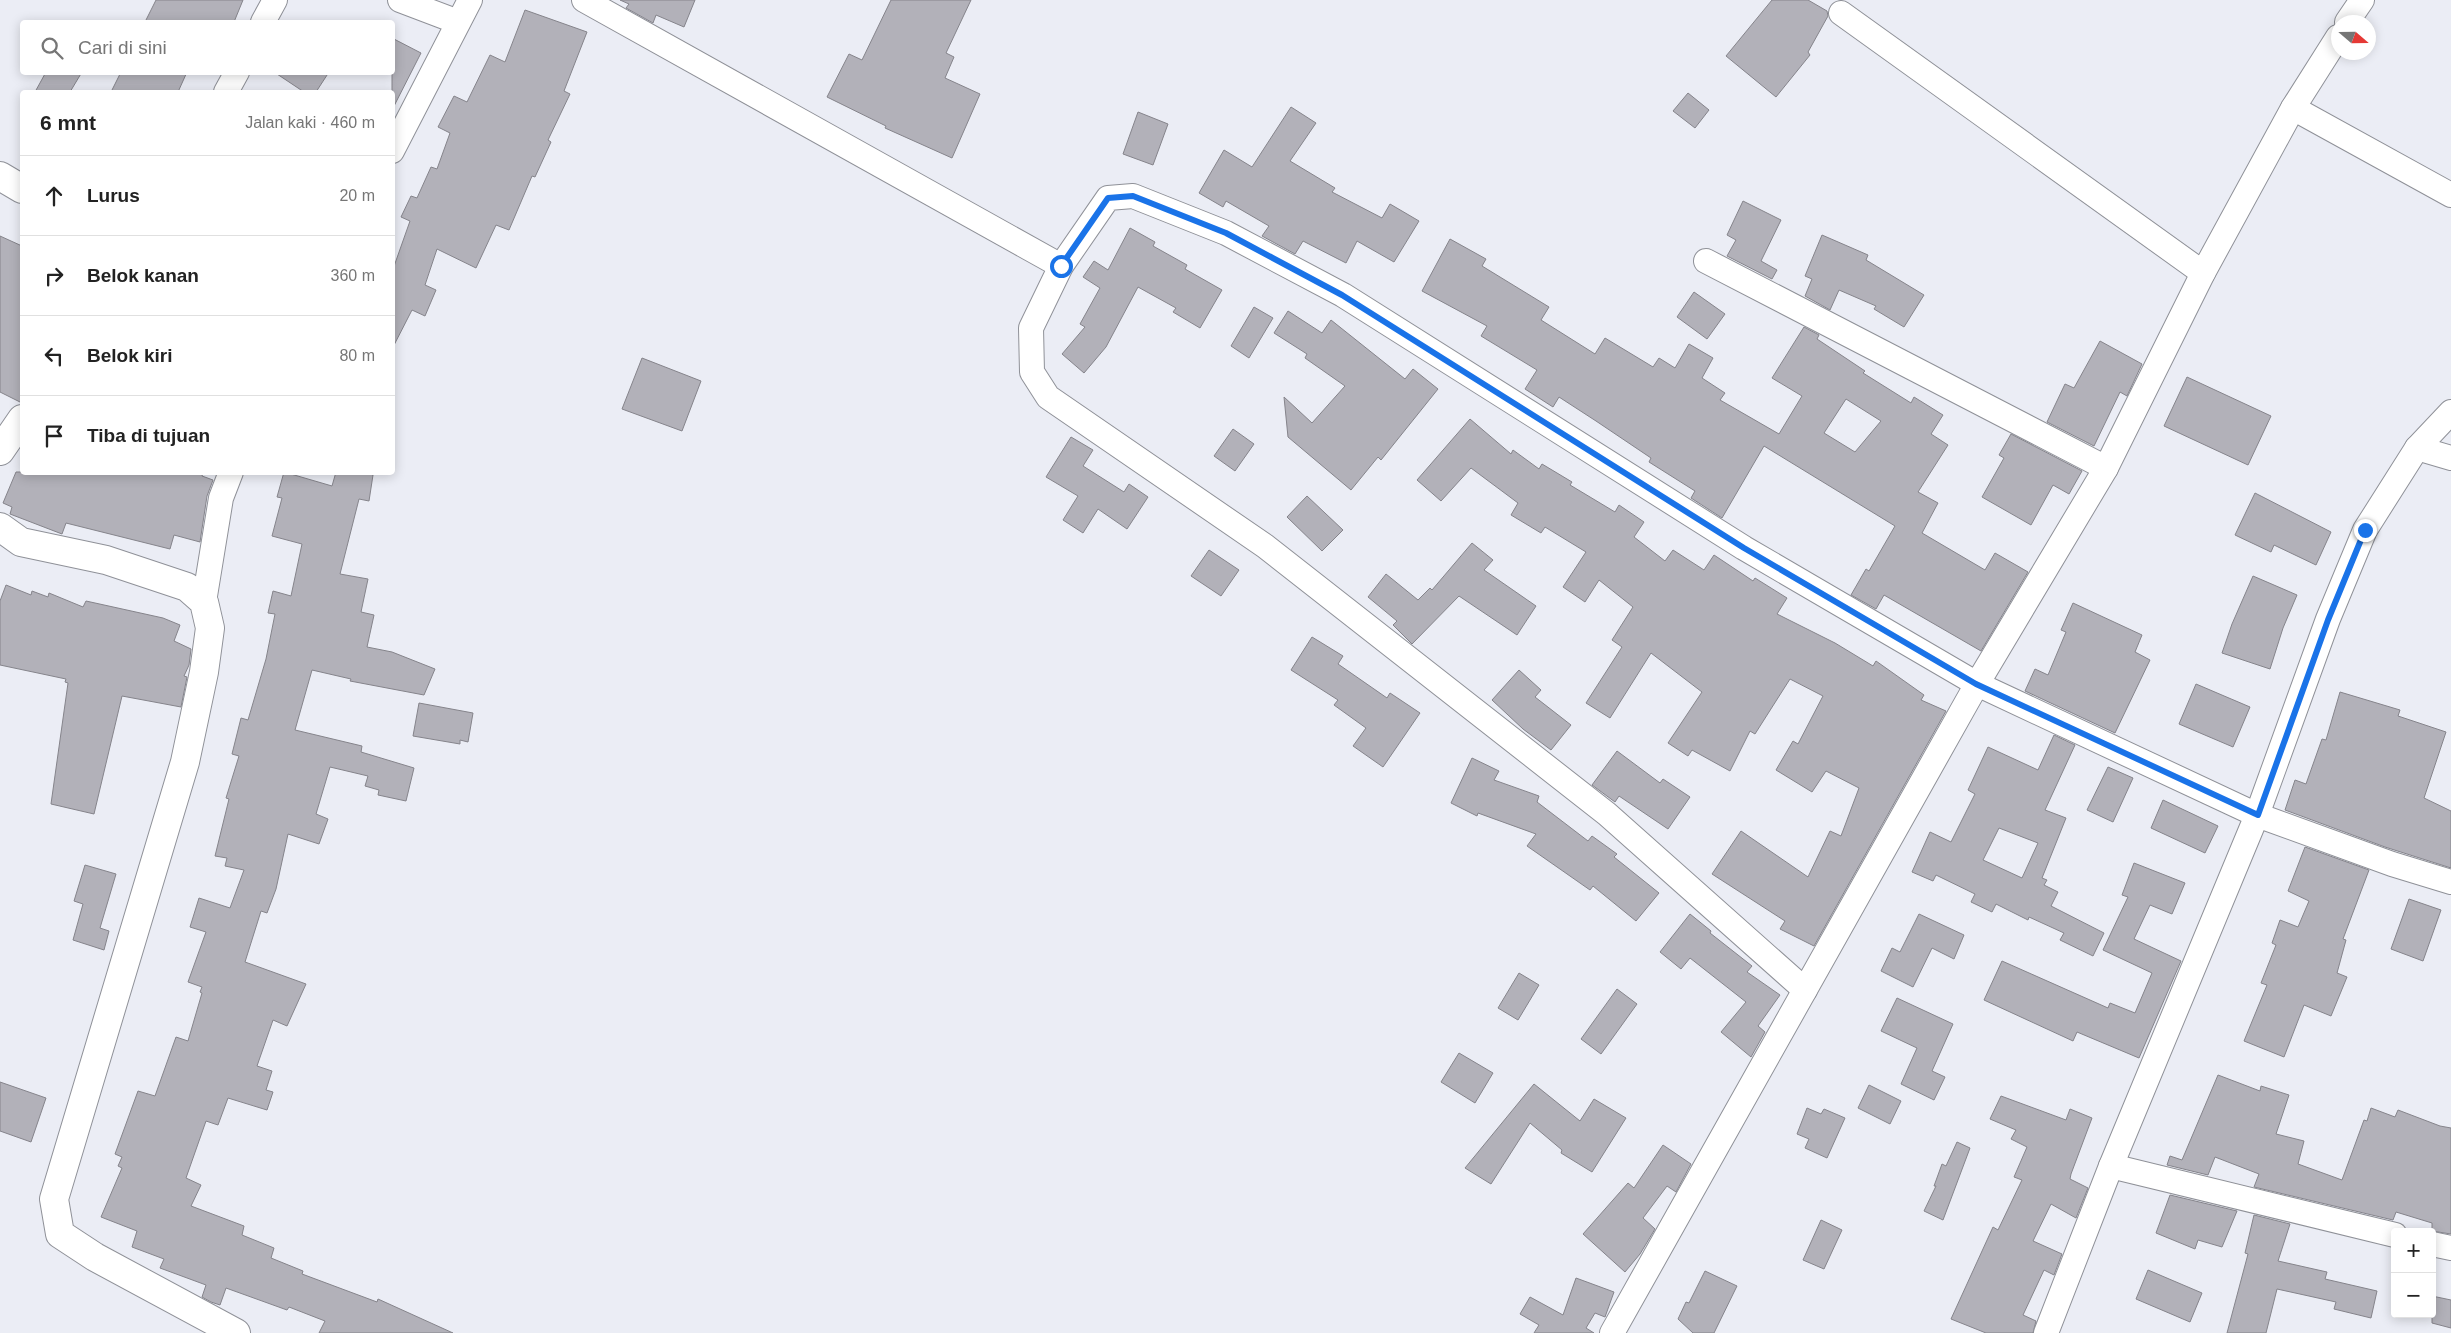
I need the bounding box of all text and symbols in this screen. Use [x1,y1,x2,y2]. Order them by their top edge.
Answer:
north arrow [2331,15,2376,60]
search box [20,20,395,75]
icon: search [38,34,66,62]
text: Cari di sini [78,37,167,58]
text: 6 mnt [40,111,96,134]
text: Jalan kaki · 460 m [245,114,375,131]
icon: ahead [40,182,68,210]
text: Lurus [87,185,140,206]
text: 20 m [339,187,375,204]
route start [1050,255,1073,278]
icon: right [40,262,68,290]
text: Belok kanan [87,265,199,286]
text: 360 m [331,267,375,284]
icon: left [40,342,68,370]
text: Belok kiri [87,345,173,366]
text: 80 m [339,347,375,364]
icon: arrive [40,422,68,450]
text: Tiba di tujuan [87,425,210,446]
route end [2354,519,2377,542]
map controls [2391,1228,2436,1318]
button: + [2391,1228,2436,1273]
button: − [2391,1273,2436,1318]

